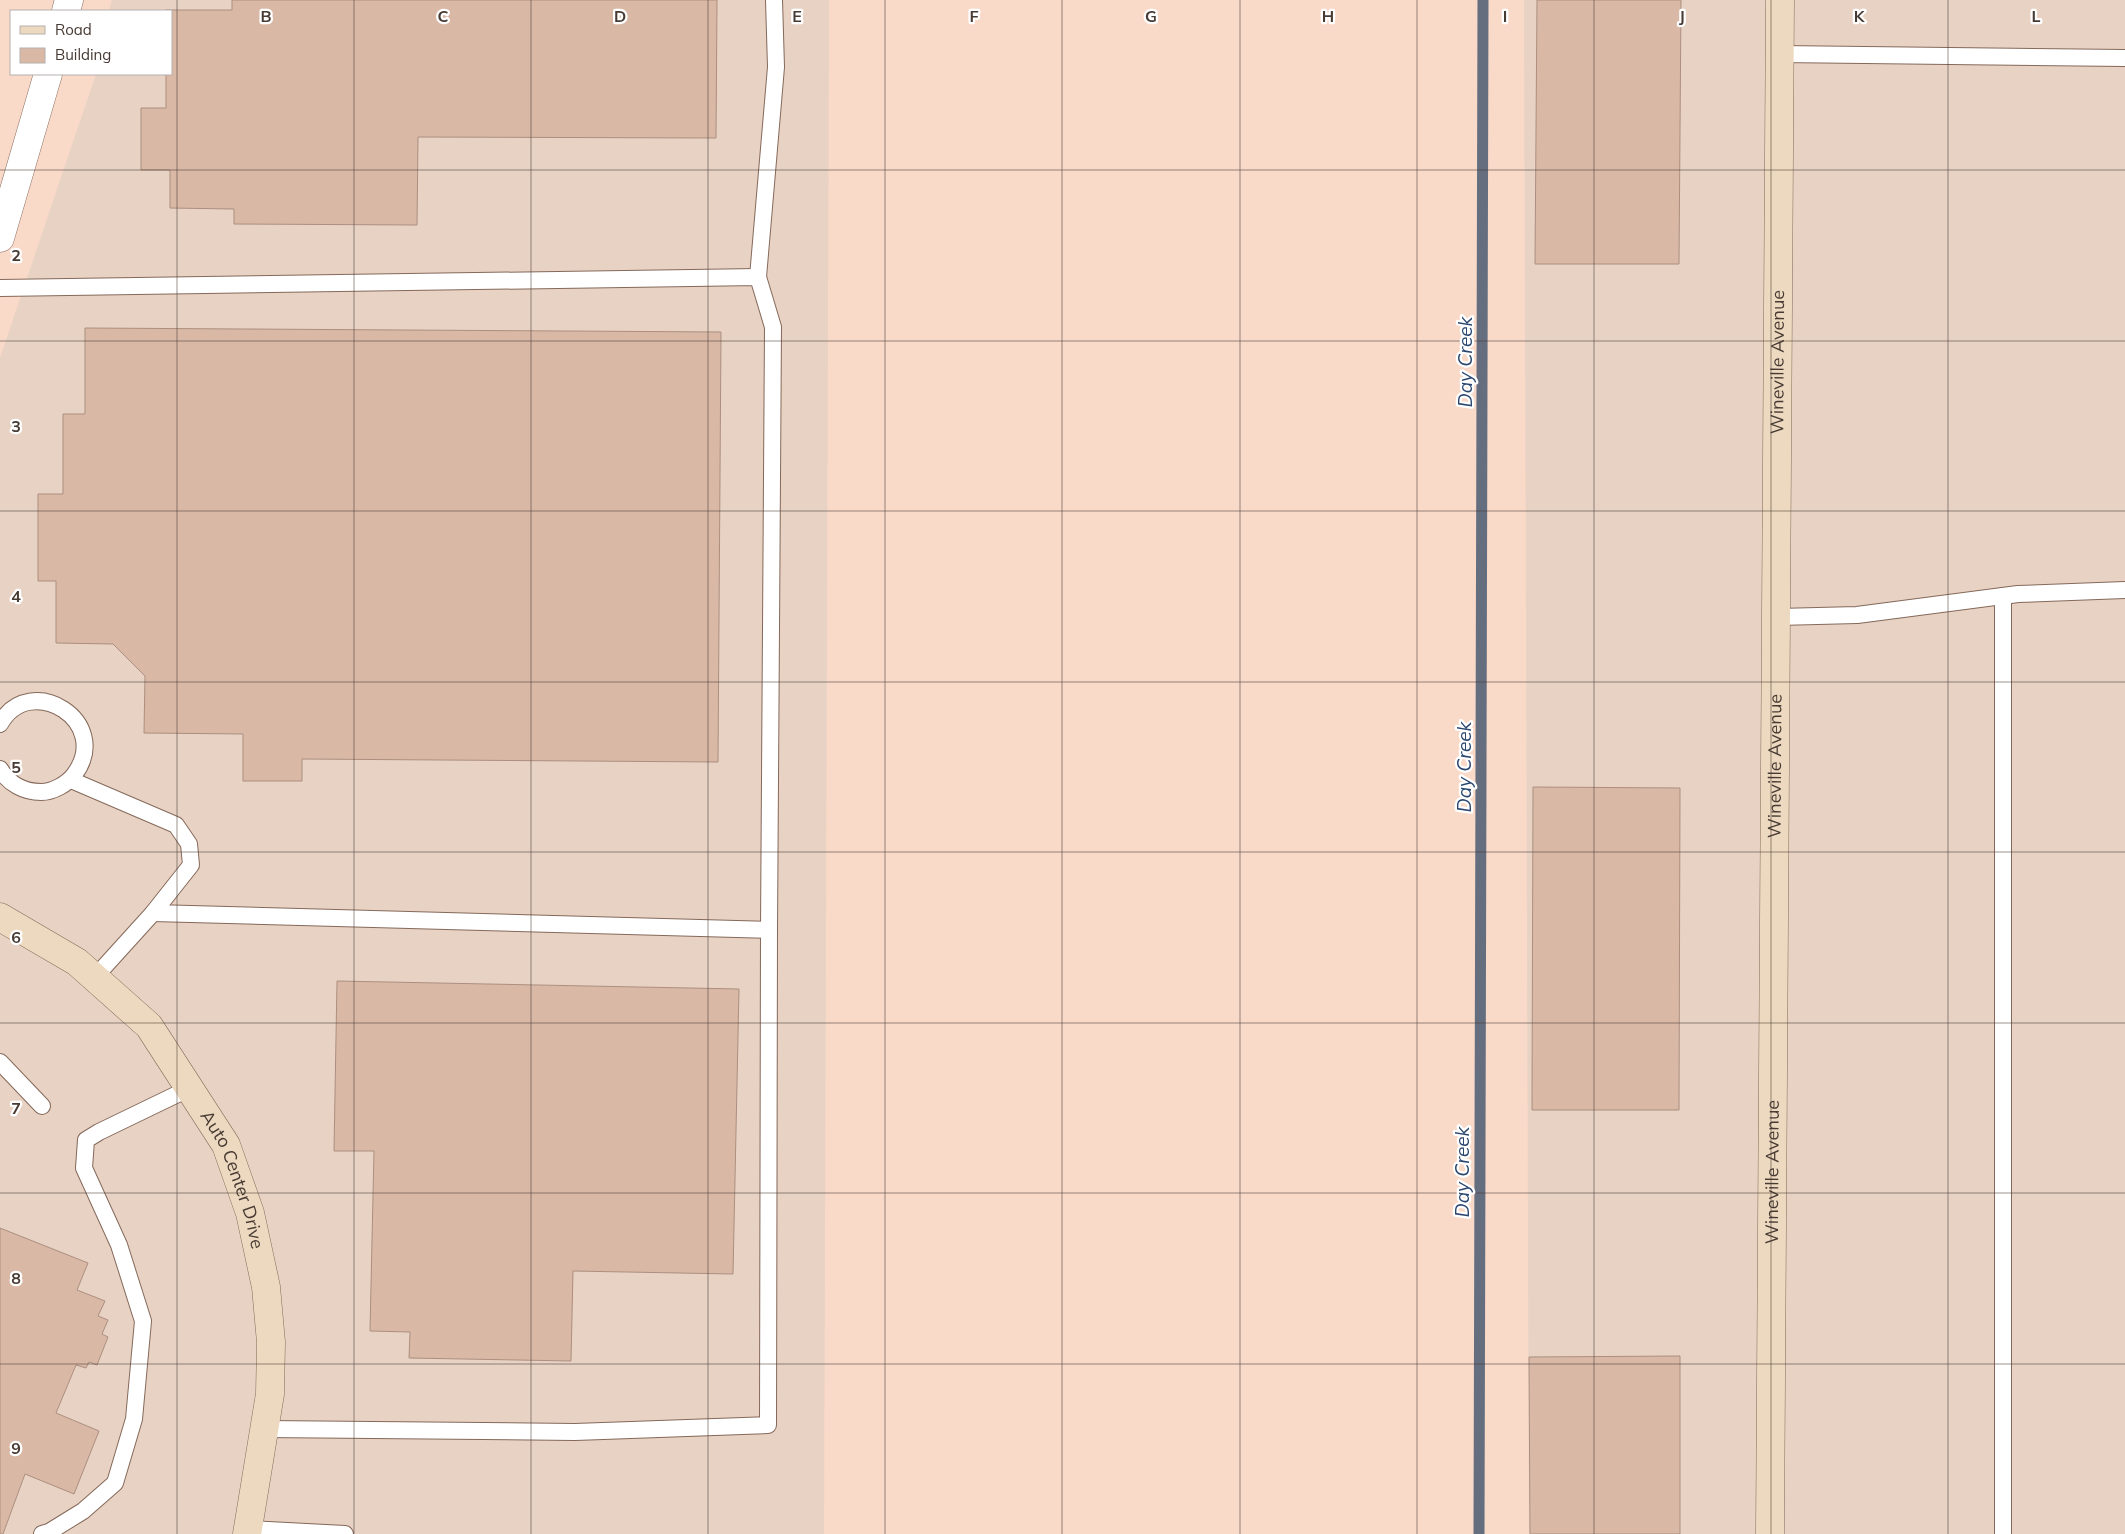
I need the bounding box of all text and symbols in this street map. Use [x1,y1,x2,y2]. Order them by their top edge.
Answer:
text: B [260,6,272,26]
text: C [438,6,449,26]
text: D [614,6,626,26]
text: E [792,6,802,26]
text: F [969,6,979,26]
text: G [1145,6,1157,26]
text: H [1322,6,1334,26]
text: I [1503,6,1507,26]
text: J [1679,6,1685,26]
text: K [1854,6,1866,26]
text: L [2032,6,2041,26]
legend [10,10,172,75]
text: Road [55,20,92,39]
text: Building [55,45,111,64]
text: 2 [11,245,21,265]
street label: Wineville Avenue [1765,290,1789,434]
water label: Day Creek [1453,315,1477,407]
text: 3 [11,416,21,436]
text: 4 [11,586,21,606]
street label: Wineville Avenue [1763,694,1786,838]
water label: Day Creek [1452,720,1476,812]
text: 5 [11,757,21,777]
text: 6 [11,927,21,947]
text: 7 [11,1098,21,1118]
street label: Wineville Avenue [1760,1100,1784,1244]
street label: Auto Center Drive [196,1106,269,1251]
water label: Day Creek [1450,1125,1474,1217]
text: 8 [11,1268,21,1288]
text: 9 [11,1438,21,1458]

